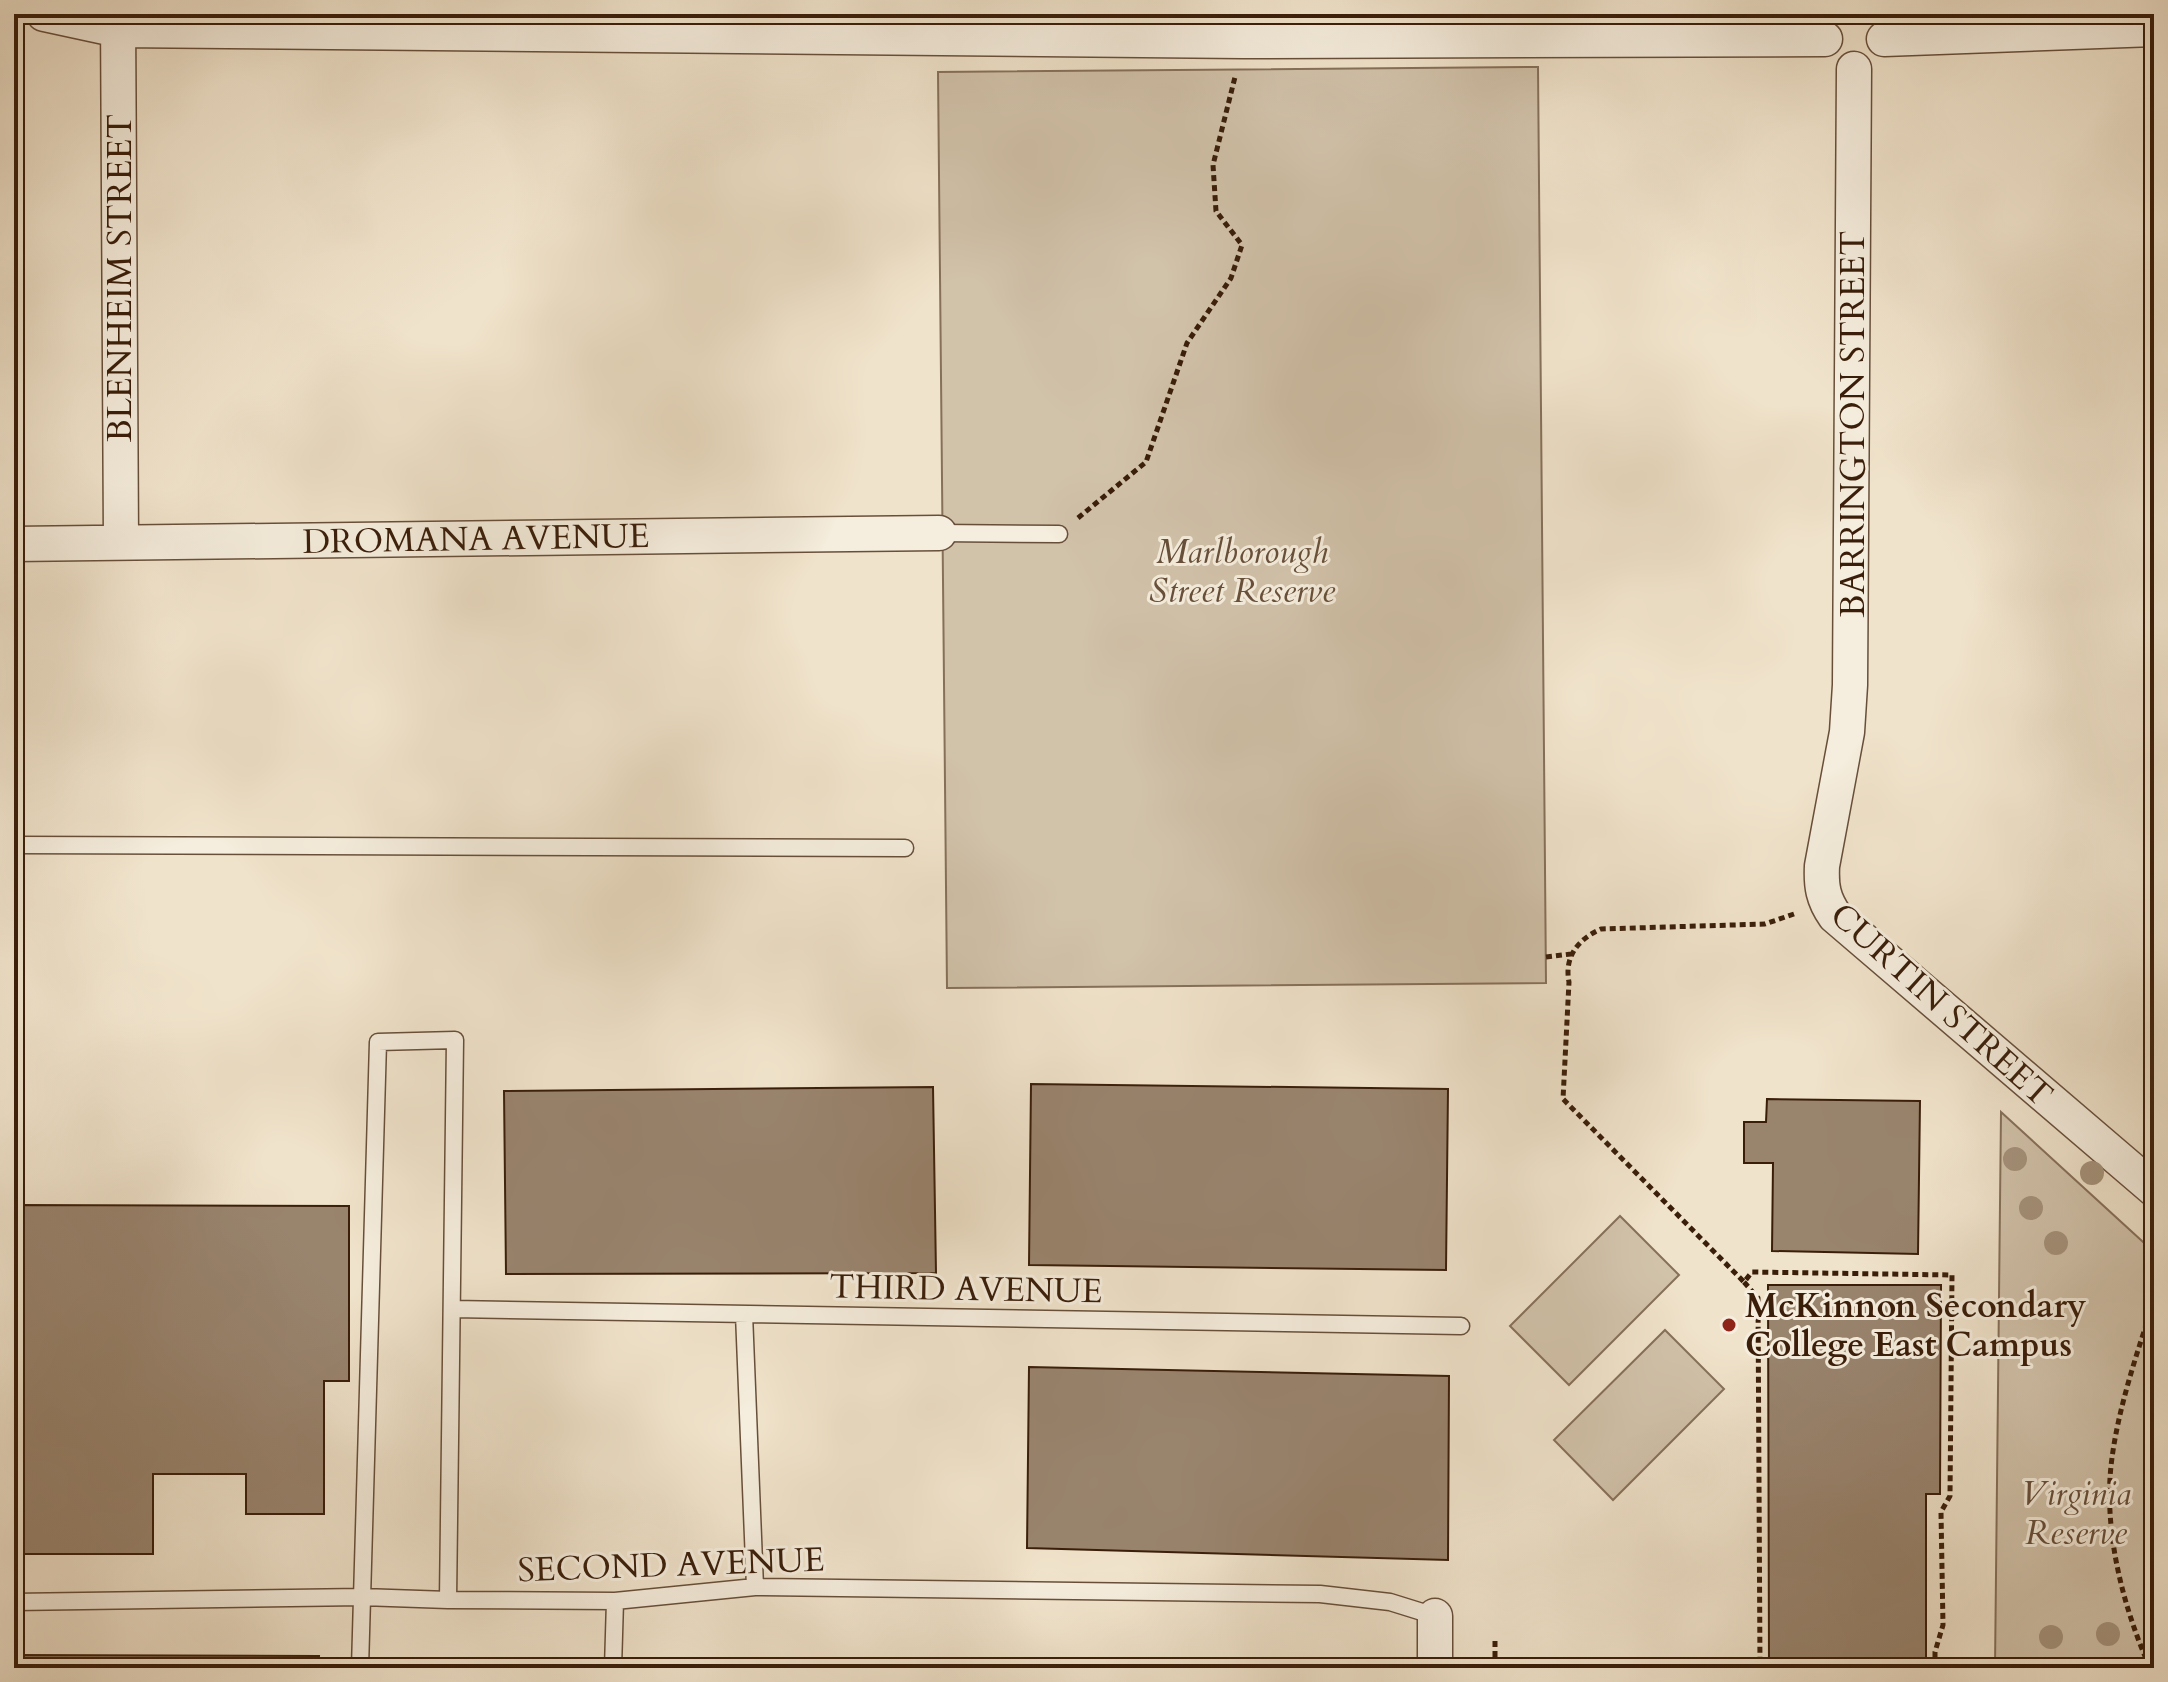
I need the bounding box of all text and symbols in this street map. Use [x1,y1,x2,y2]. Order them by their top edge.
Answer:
street label: BLENHEIM STREET [97,114,143,442]
street label: BARRINGTON STREET [1830,231,1876,617]
street label: DROMANA AVENUE [302,513,650,565]
park label: Marlborough Street Reserve [1149,529,1336,614]
street label: CURTIN STREET [1820,892,2062,1117]
street label: THIRD AVENUE [829,1264,1103,1314]
place label: McKinnon Secondary College East Campus [1745,1283,2086,1368]
marker: McKinnon Secondary College East Campus [1720,1316,1738,1334]
park label: Virginia Reserve [2021,1471,2131,1556]
street label: SECOND AVENUE [517,1537,825,1593]

